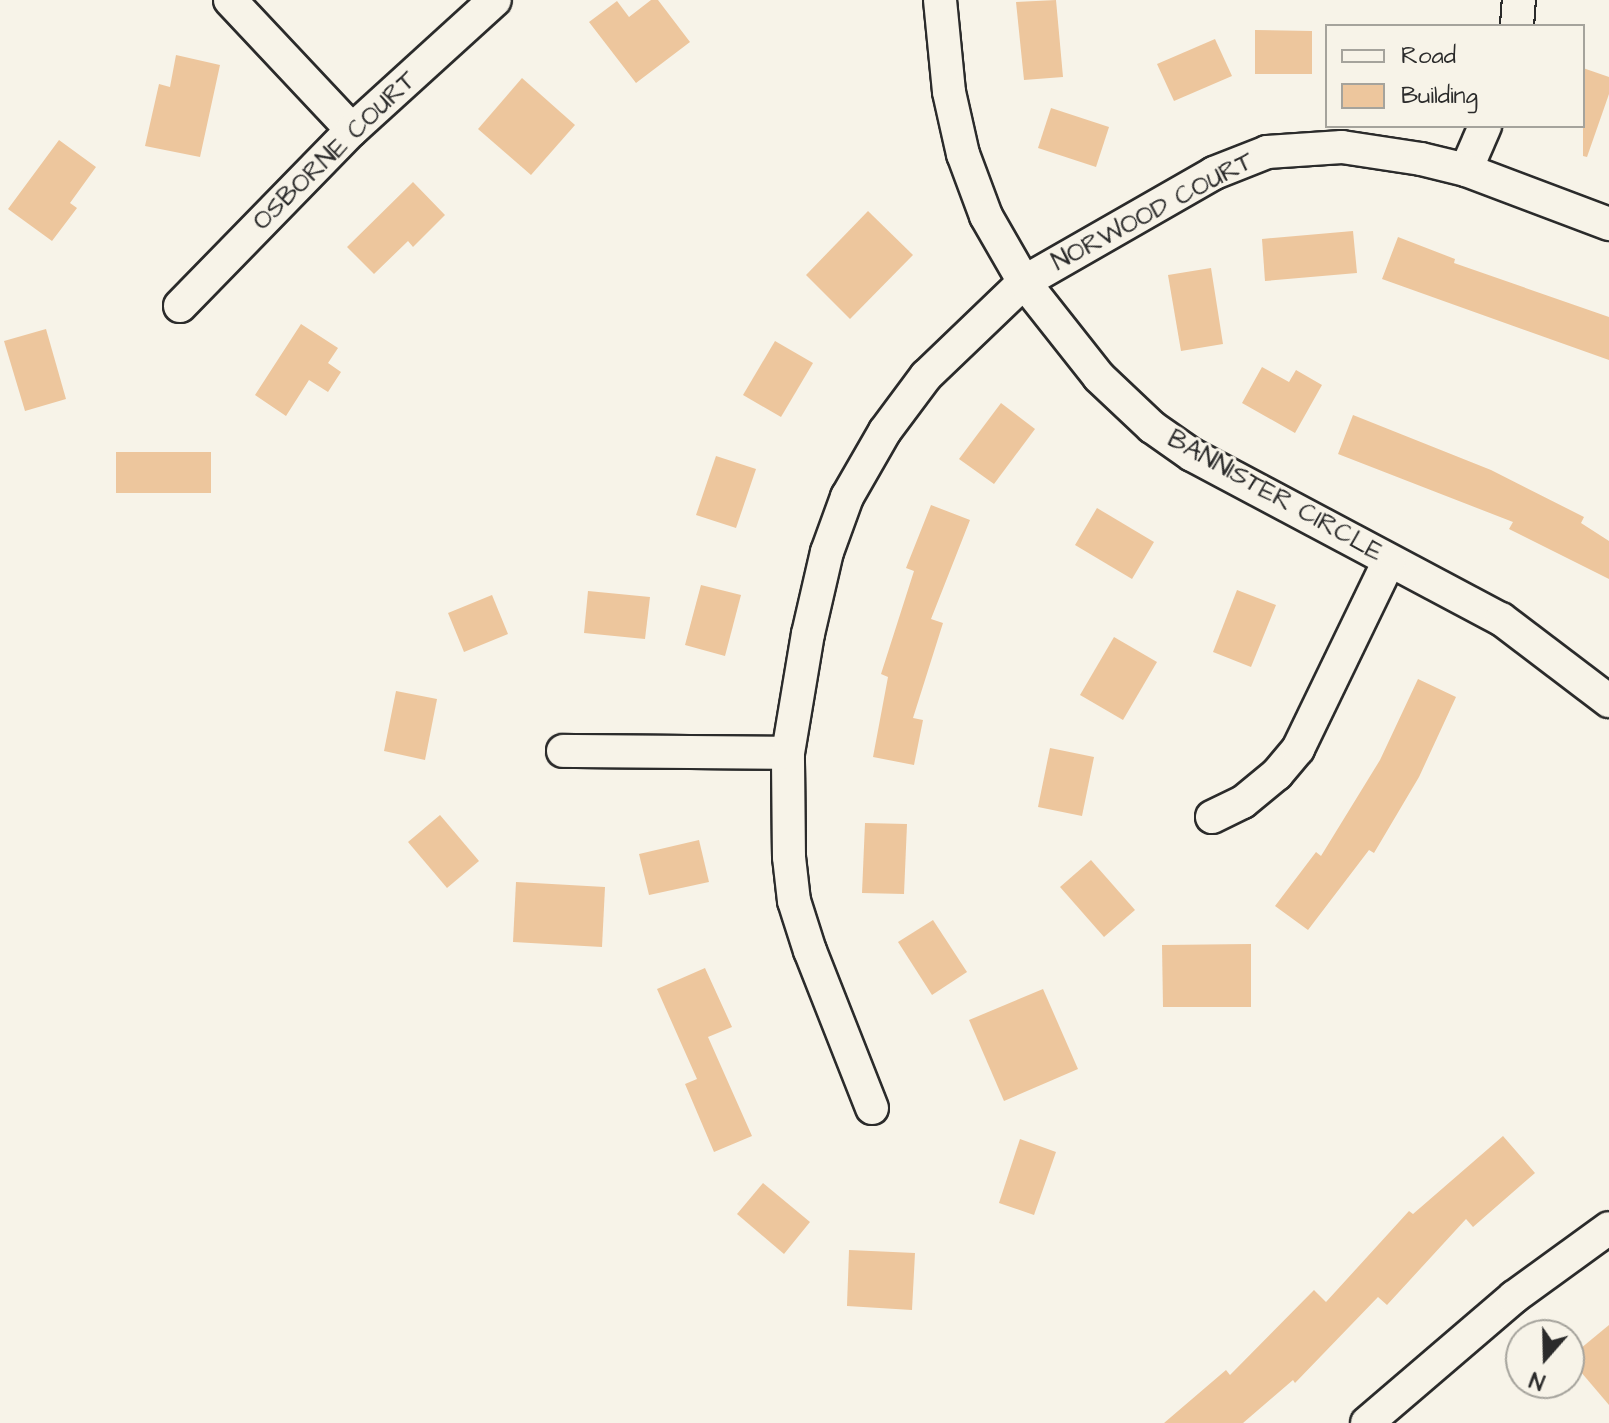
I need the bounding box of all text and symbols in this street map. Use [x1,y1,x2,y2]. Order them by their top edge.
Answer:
legend [1325,24,1585,128]
text: Road [1401,39,1456,73]
street label: OSBORNE COURT [247,65,423,237]
text: Building [1401,79,1478,113]
street label: NORWOOD COURT [1047,146,1259,278]
street label: BANNISTER CIRCLE [1162,424,1388,568]
north arrow [1505,1319,1585,1399]
text: N [1526,1363,1549,1397]

